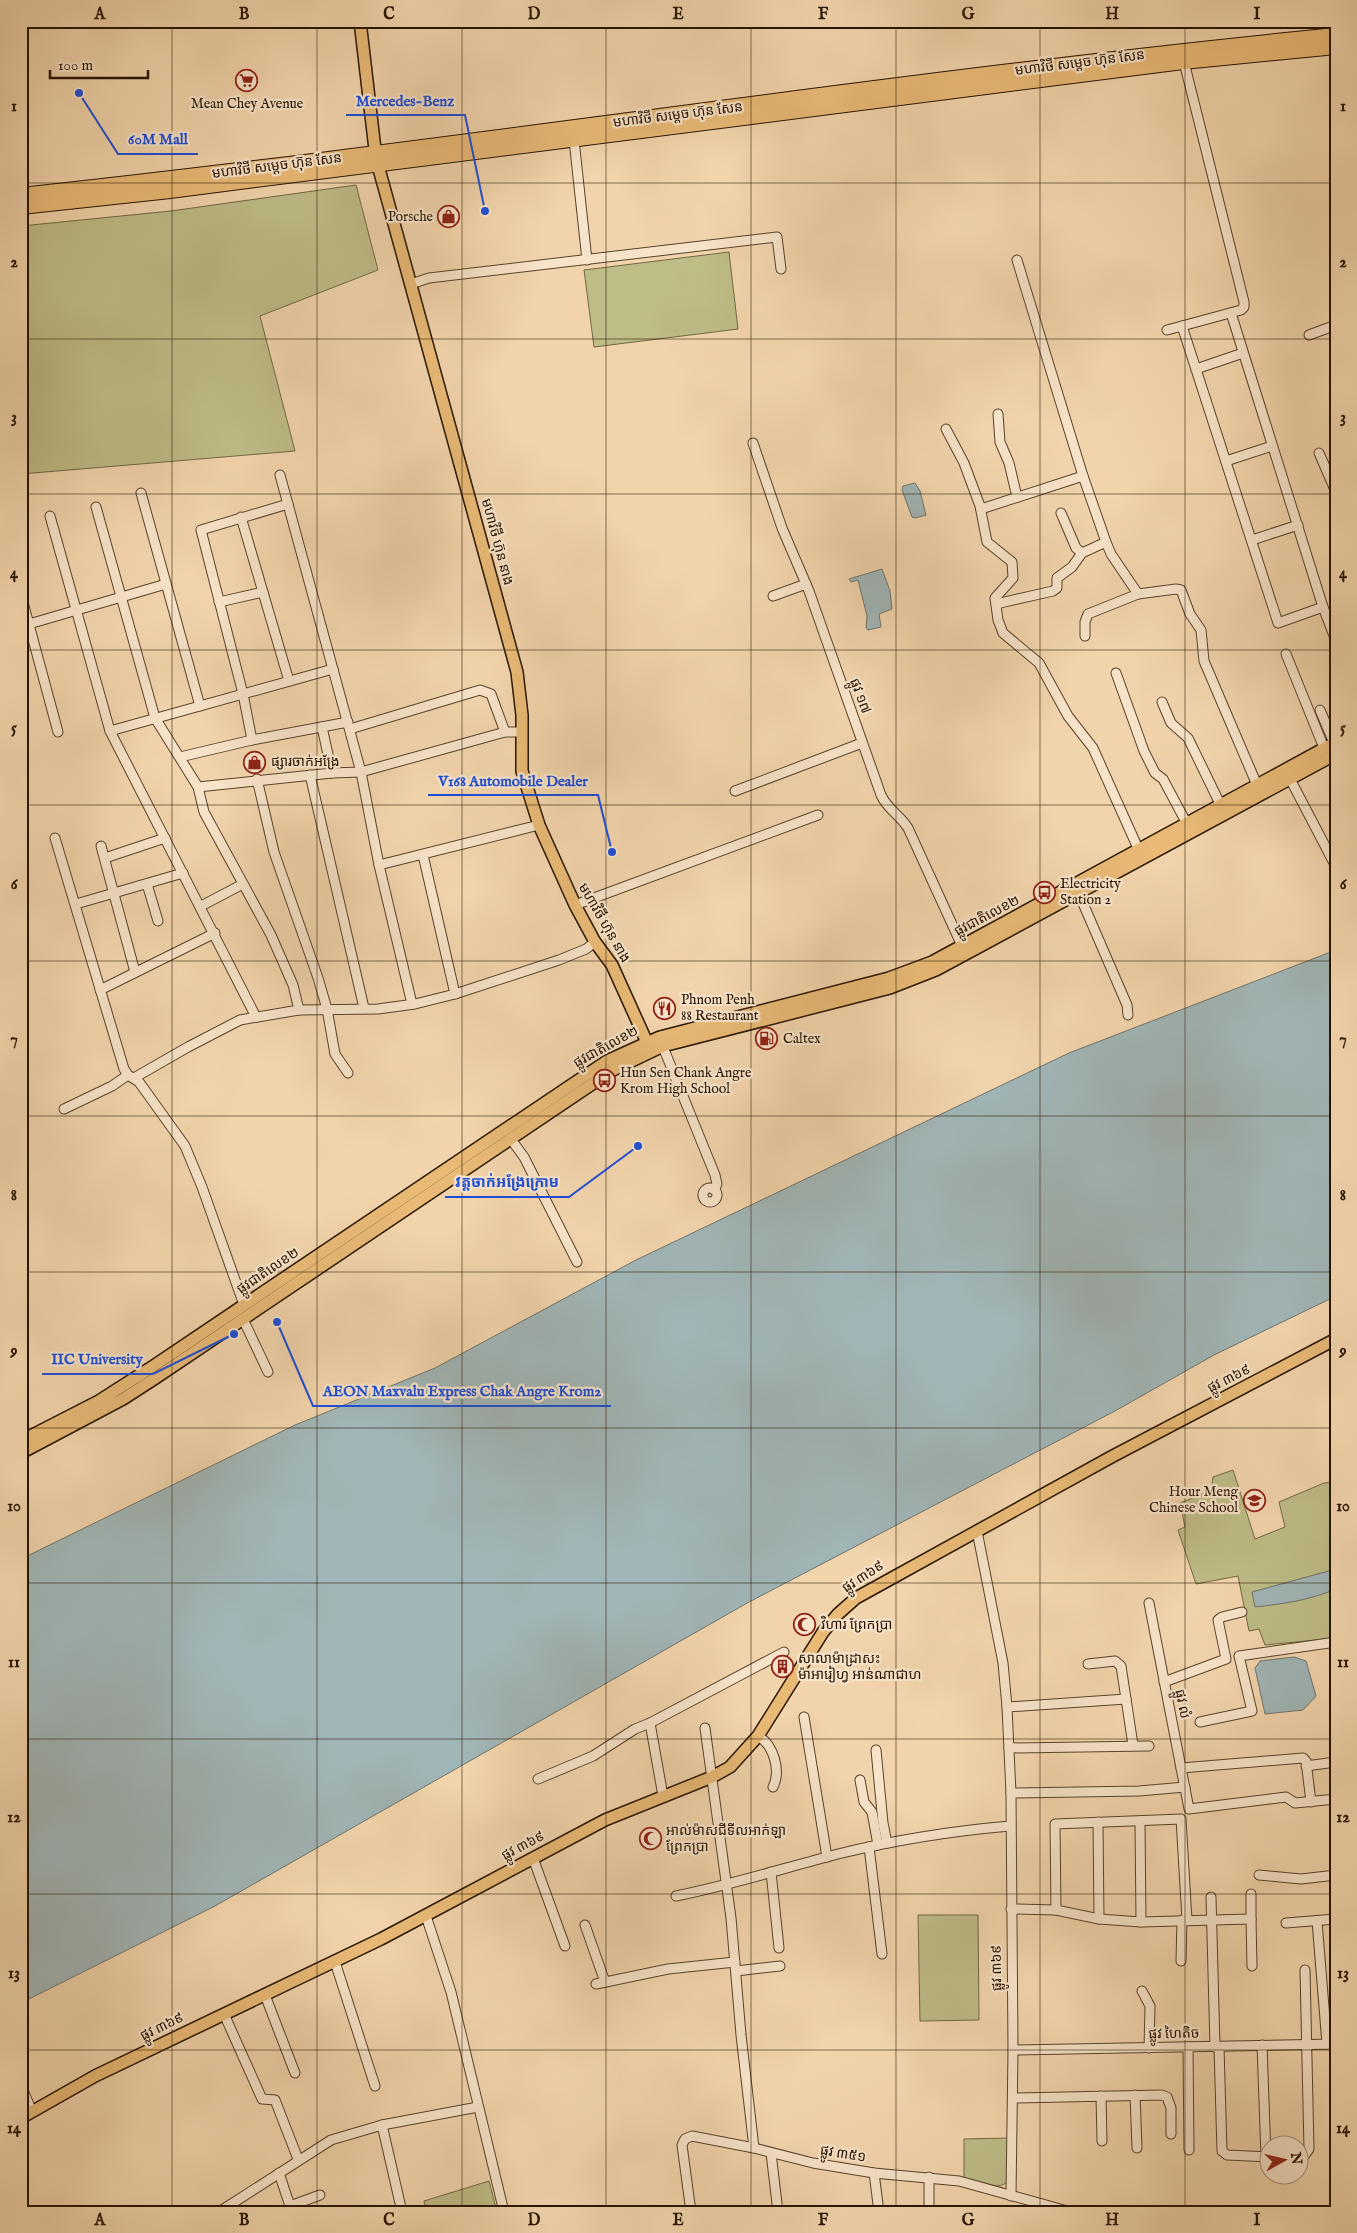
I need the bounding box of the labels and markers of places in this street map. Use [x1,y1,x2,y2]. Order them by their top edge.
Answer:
supermarket icon: Mean Chey Avenue [235,69,259,93]
callout: Mercedes-Benz [346,85,465,115]
place label: Mean Chey Avenue [191,95,304,113]
callout: 60M Mall [118,124,198,154]
shop icon: Porsche [437,205,461,229]
place label: Porsche [388,208,434,226]
shop icon: ផ្សារចាក់អង្រែ [243,750,267,774]
place label: ផ្សារចាក់អង្រែ [271,753,340,771]
callout: V168 Automobile Dealer [428,765,598,795]
place label: Electricity Station 2 [1060,875,1121,909]
bus stop icon: Electricity Station 2 [1032,880,1056,904]
place label: Phnom Penh 88 Restaurant [681,991,759,1025]
restaurant icon: Phnom Penh 88 Restaurant [653,996,677,1020]
fuel station icon: Caltex [755,1027,779,1051]
place label: Caltex [783,1030,821,1048]
place label: Hun Sen Chank Angre Krom High School [620,1064,752,1098]
bus stop icon: Hun Sen Chank Angre Krom High School [592,1069,616,1093]
callout: វត្តចាក់អង្រែក្រោម [445,1167,569,1197]
callout: IIC University [42,1344,153,1374]
callout: AEON Maxvalu Express Chak Angre Krom2 [313,1376,611,1406]
place label: Hour Meng Chinese School [1149,1483,1238,1517]
school or university icon: Hour Meng Chinese School [1242,1488,1266,1512]
mosque icon: វិហារ ព្រែកប្រា [793,1613,817,1637]
place label: វិហារ ព្រែកប្រា [820,1615,892,1634]
place label: សាលាម៉ាដ្រាសះ ម៉ាអារៀហ្វ អាន់ណាជាហ [798,1650,921,1684]
building icon: សាលាម៉ាដ្រាសះ ម៉ាអារៀហ្វ អាន់ណាជាហ [770,1655,794,1679]
place label: អាល់ម៉ាសជីទីលអាក់ឡា ព្រែកប្រា [666,1822,786,1856]
mosque icon: អាល់ម៉ាសជីទីលអាក់ឡា ព្រែកប្រា [638,1827,662,1851]

